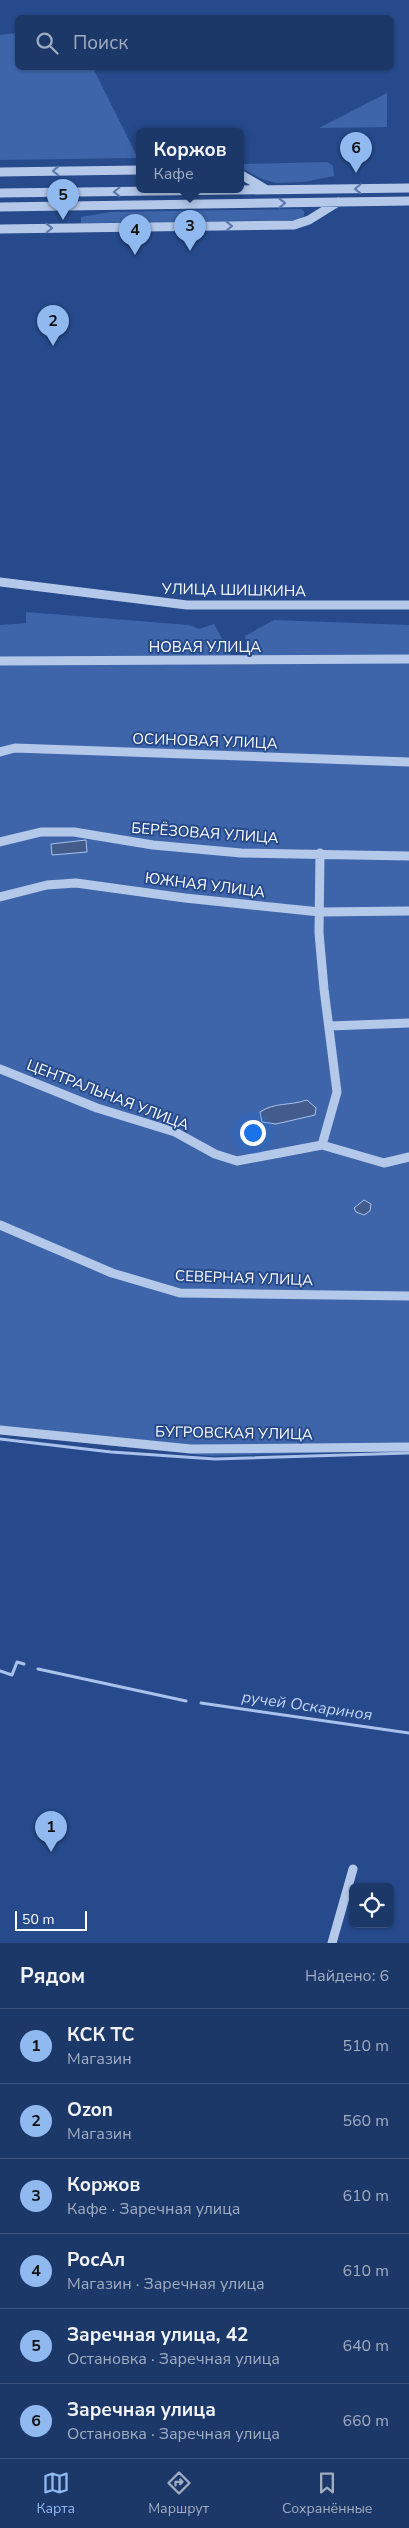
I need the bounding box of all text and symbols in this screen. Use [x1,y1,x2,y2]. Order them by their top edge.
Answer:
search box [15,15,394,70]
icon: search [33,29,61,57]
text: Поиск [73,30,128,56]
popup [136,128,244,193]
pin: 6 [340,132,372,173]
text: Коржов [153,137,227,163]
text: Кафе [153,163,194,185]
one-way arrow [52,166,60,176]
pin: 5 [47,179,79,220]
one-way arrow [354,184,362,194]
one-way arrow [113,187,120,197]
one-way arrow [278,198,286,208]
pin: 3 [174,210,206,251]
pin: 4 [119,214,151,255]
one-way arrow [225,221,233,231]
one-way arrow [45,223,53,234]
pin: 2 [37,305,69,346]
street label: УЛИЦА ШИШКИНА [161,579,306,601]
street label: НОВАЯ УЛИЦА [149,637,261,657]
street label: ОСИНОВАЯ УЛИЦА [132,728,278,754]
street label: БЕРЁЗОВАЯ УЛИЦА [131,818,279,848]
street label: ЮЖНАЯ УЛИЦА [144,868,266,902]
street label: ЦЕНТРАЛЬНАЯ УЛИЦА [24,1055,192,1135]
your location [240,1120,266,1146]
street label: СЕВЕРНАЯ УЛИЦА [175,1266,313,1290]
street label: БУГРОВСКАЯ УЛИЦА [155,1422,313,1444]
water label: ручей Оскариноя [240,1686,374,1726]
pin: 1 [35,1811,67,1852]
map controls [349,1883,394,1928]
button: locate [349,1883,394,1928]
scale bar [15,1908,88,1931]
text: 50 m [22,1910,54,1929]
text: Рядом [20,1962,85,1990]
text: Найдено: 6 [305,1965,389,1987]
text: КСК ТС [67,2022,134,2048]
text: 1 [31,2035,41,2057]
text: 510 m [342,2035,389,2057]
text: Магазин [67,2048,132,2070]
text: Ozon [67,2097,113,2123]
text: 2 [31,2110,41,2132]
text: 560 m [342,2110,389,2132]
text: Магазин [67,2123,132,2145]
text: Коржов [67,2172,140,2198]
text: 3 [31,2185,41,2207]
text: 610 m [342,2185,389,2207]
text: Кафе · Заречная улица [67,2198,240,2220]
text: РосАл [67,2247,125,2273]
text: 4 [31,2260,41,2282]
text: 610 m [342,2260,389,2282]
text: Магазин · Заречная улица [67,2273,265,2295]
text: Заречная улица, 42 [67,2322,249,2348]
text: 5 [31,2335,41,2357]
text: 640 m [342,2335,389,2357]
text: Остановка · Заречная улица [67,2348,280,2370]
text: Заречная улица [67,2397,216,2423]
text: 6 [31,2410,41,2432]
text: 660 m [342,2410,389,2432]
text: Остановка · Заречная улица [67,2423,280,2445]
tab: Карта [37,2469,75,2518]
tab: Маршрут [148,2469,209,2518]
tab: Сохранённые [282,2469,372,2518]

